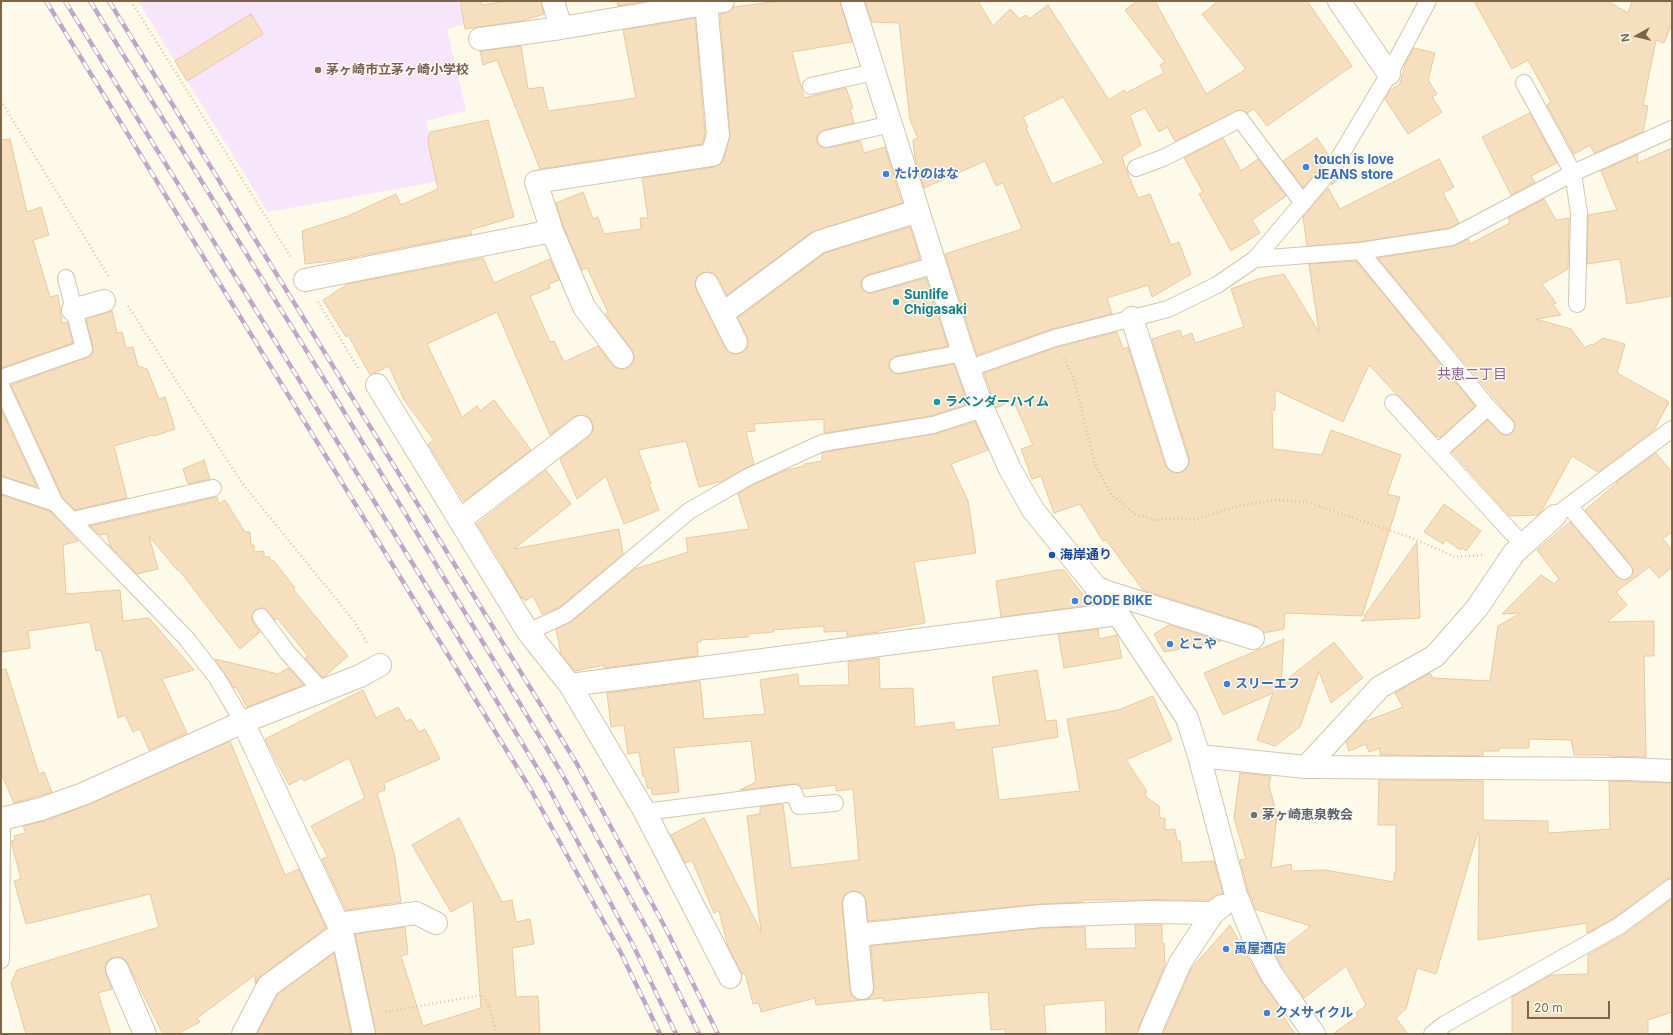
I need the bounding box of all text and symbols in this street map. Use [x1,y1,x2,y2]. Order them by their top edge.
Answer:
north arrow [1617,16,1657,56]
text: N [1618,33,1633,43]
place label: 茅ヶ崎市立茅ヶ崎小学校 [326,62,469,78]
marker: 茅ヶ崎市立茅ヶ崎小学校 [313,65,323,75]
place label: touch is love JEANS store [1314,152,1394,183]
marker: touch is love JEANS store [1301,162,1311,172]
place label: たけのはな [894,166,959,182]
marker: たけのはな [881,169,891,179]
place label: Sunlife Chigasaki [904,287,967,318]
marker: Sunlife Chigasaki [891,297,901,307]
district label: 共恵二丁目 [1437,367,1507,383]
place label: ラベンダーハイム [945,394,1049,410]
marker: ラベンダーハイム [932,397,942,407]
place label: 海岸通り [1060,547,1112,563]
marker: 海岸通り [1047,550,1057,560]
place label: CODE BIKE [1083,593,1152,609]
marker: CODE BIKE [1070,596,1080,606]
place label: とこや [1178,636,1217,652]
marker: とこや [1165,639,1175,649]
place label: スリーエフ [1235,676,1300,692]
marker: スリーエフ [1222,679,1232,689]
place label: 茅ヶ崎恵泉教会 [1262,807,1353,823]
marker: 茅ヶ崎恵泉教会 [1249,810,1259,820]
place label: 萬屋酒店 [1234,941,1286,957]
marker: 萬屋酒店 [1221,944,1231,954]
scale bar [1529,993,1612,1019]
text: 20 m [1534,1000,1563,1015]
place label: クメサイクル [1275,1005,1353,1021]
marker: クメサイクル [1262,1008,1272,1018]

